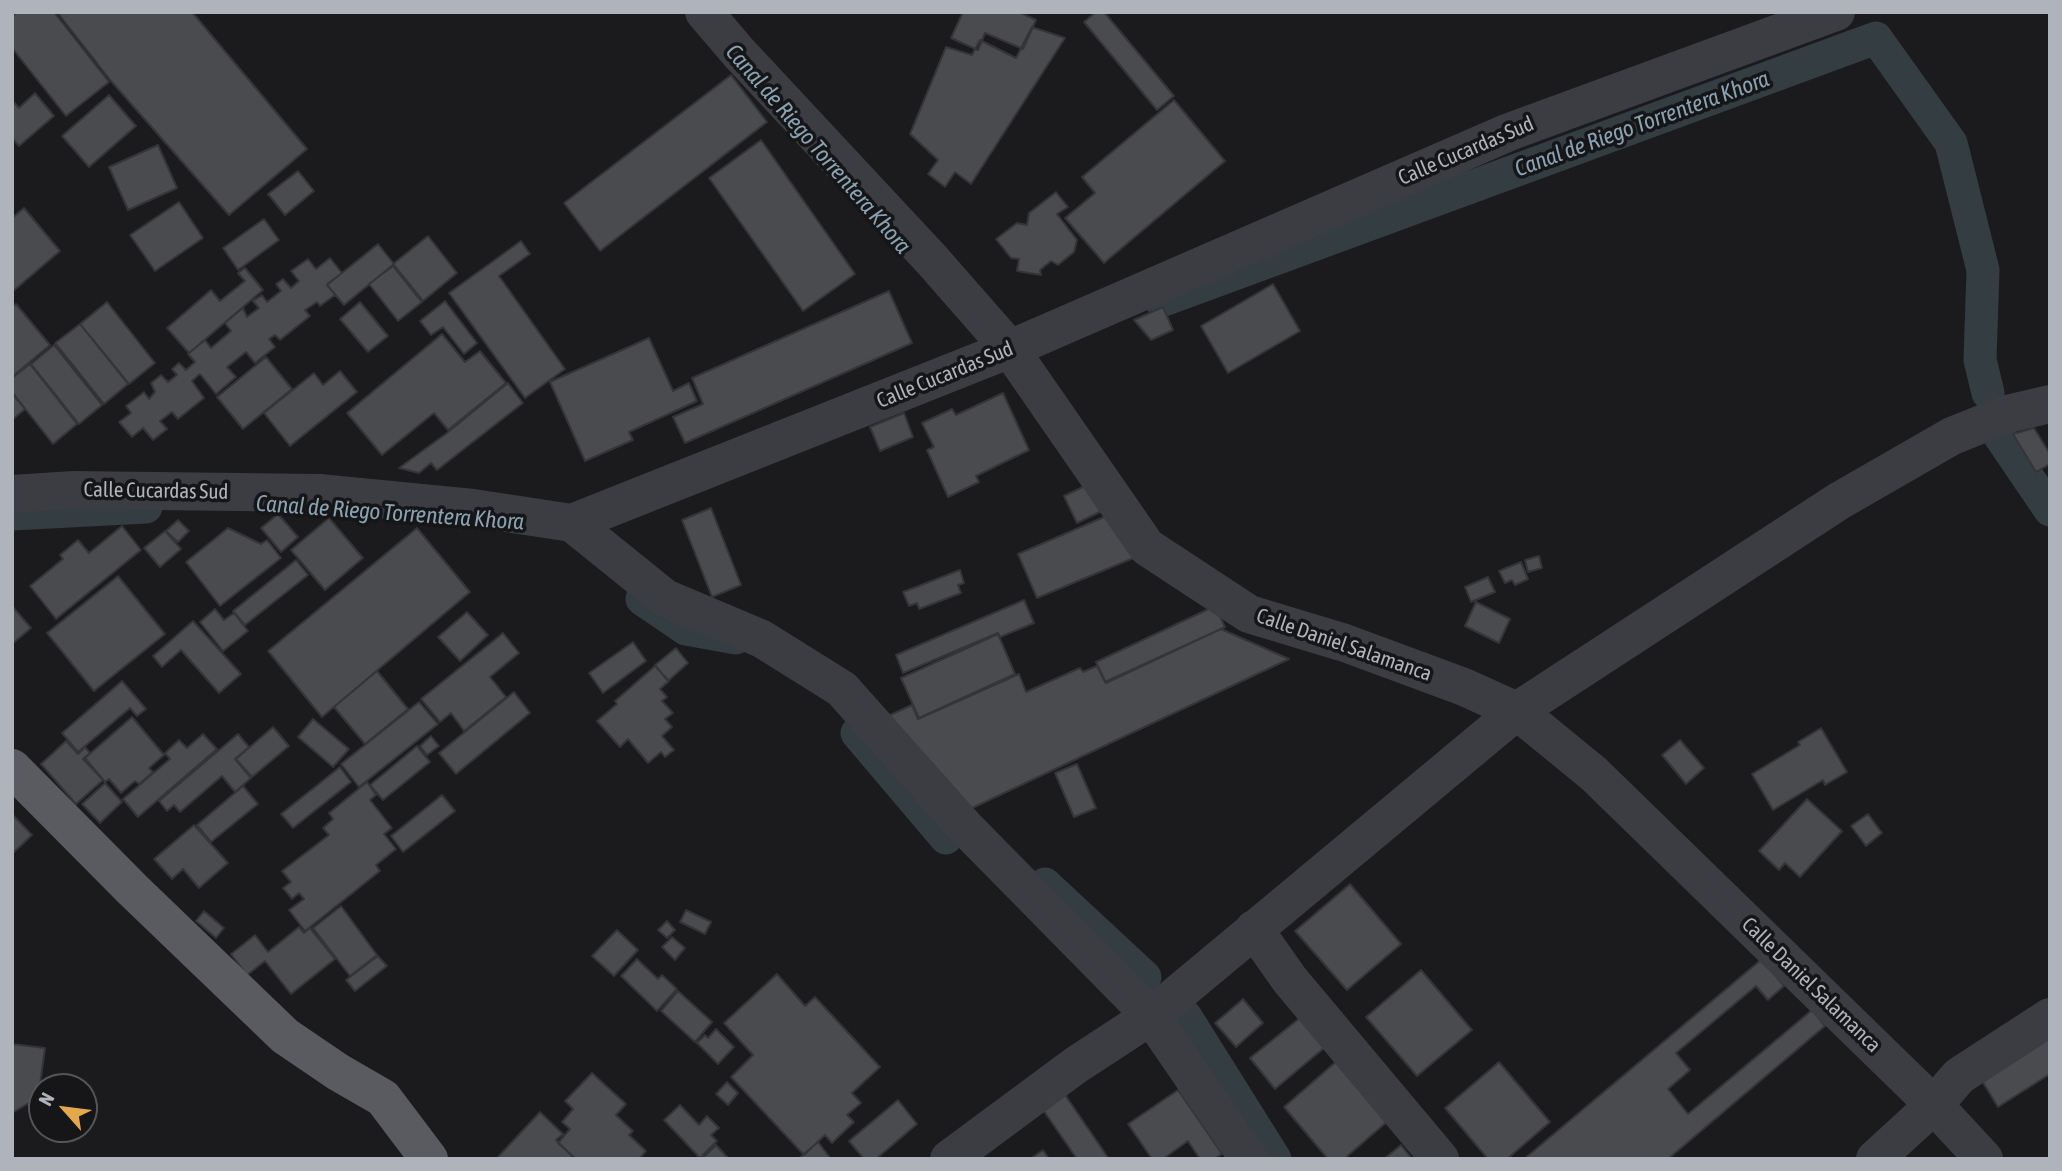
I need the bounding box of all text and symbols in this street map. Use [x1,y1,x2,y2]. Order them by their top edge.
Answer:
water label: Canal de Riego Torrentera Khora [719,39,917,259]
water label: Canal de Riego Torrentera Khora [1511,65,1773,183]
street label: Calle Cucardas Sud [1394,111,1538,191]
street label: Calle Cucardas Sud [873,336,1017,414]
street label: Calle Cucardas Sud [83,477,229,505]
water label: Canal de Riego Torrentera Khora [255,490,525,536]
street label: Calle Daniel Salamanca [1253,603,1435,687]
street label: Calle Daniel Salamanca [1736,912,1886,1058]
north arrow [28,1073,98,1143]
text: N [34,1089,59,1109]

